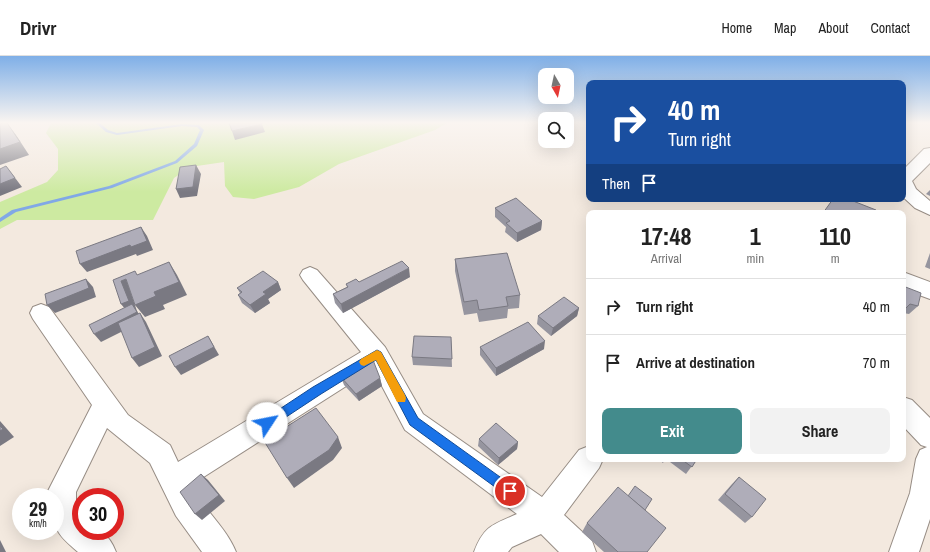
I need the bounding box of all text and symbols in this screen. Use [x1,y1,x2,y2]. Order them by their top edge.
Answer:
text: Drivr [20,15,56,41]
text: Home [721,19,752,37]
text: Map [774,19,796,37]
text: About [818,19,848,37]
text: Contact [870,19,910,37]
north arrow [538,68,574,104]
map controls [538,68,574,148]
text: 40 m [668,91,720,129]
icon: right [602,96,654,148]
button: search [538,112,574,148]
text: Turn right [668,127,731,152]
icon: arrive [638,172,660,194]
text: Then [602,173,630,194]
text: 17:48 [641,220,691,252]
text: 1 [750,220,761,252]
text: 110 [819,220,851,252]
text: Arrival [651,250,682,267]
text: min [746,250,764,267]
text: m [831,250,840,267]
icon: right [602,296,624,318]
text: Turn right [636,296,693,317]
text: 40 m [863,296,890,317]
icon: arrive [602,352,624,374]
text: Arrive at destination [636,352,755,373]
text: 70 m [863,352,890,373]
position arrow [246,402,288,444]
button: Exit [602,408,742,454]
button: Share [750,408,890,454]
pin [493,474,527,508]
icon: arrive [499,480,521,502]
speed limit sign: 30 [72,488,124,540]
text: 29 [29,495,47,522]
text: km/h [29,517,47,530]

